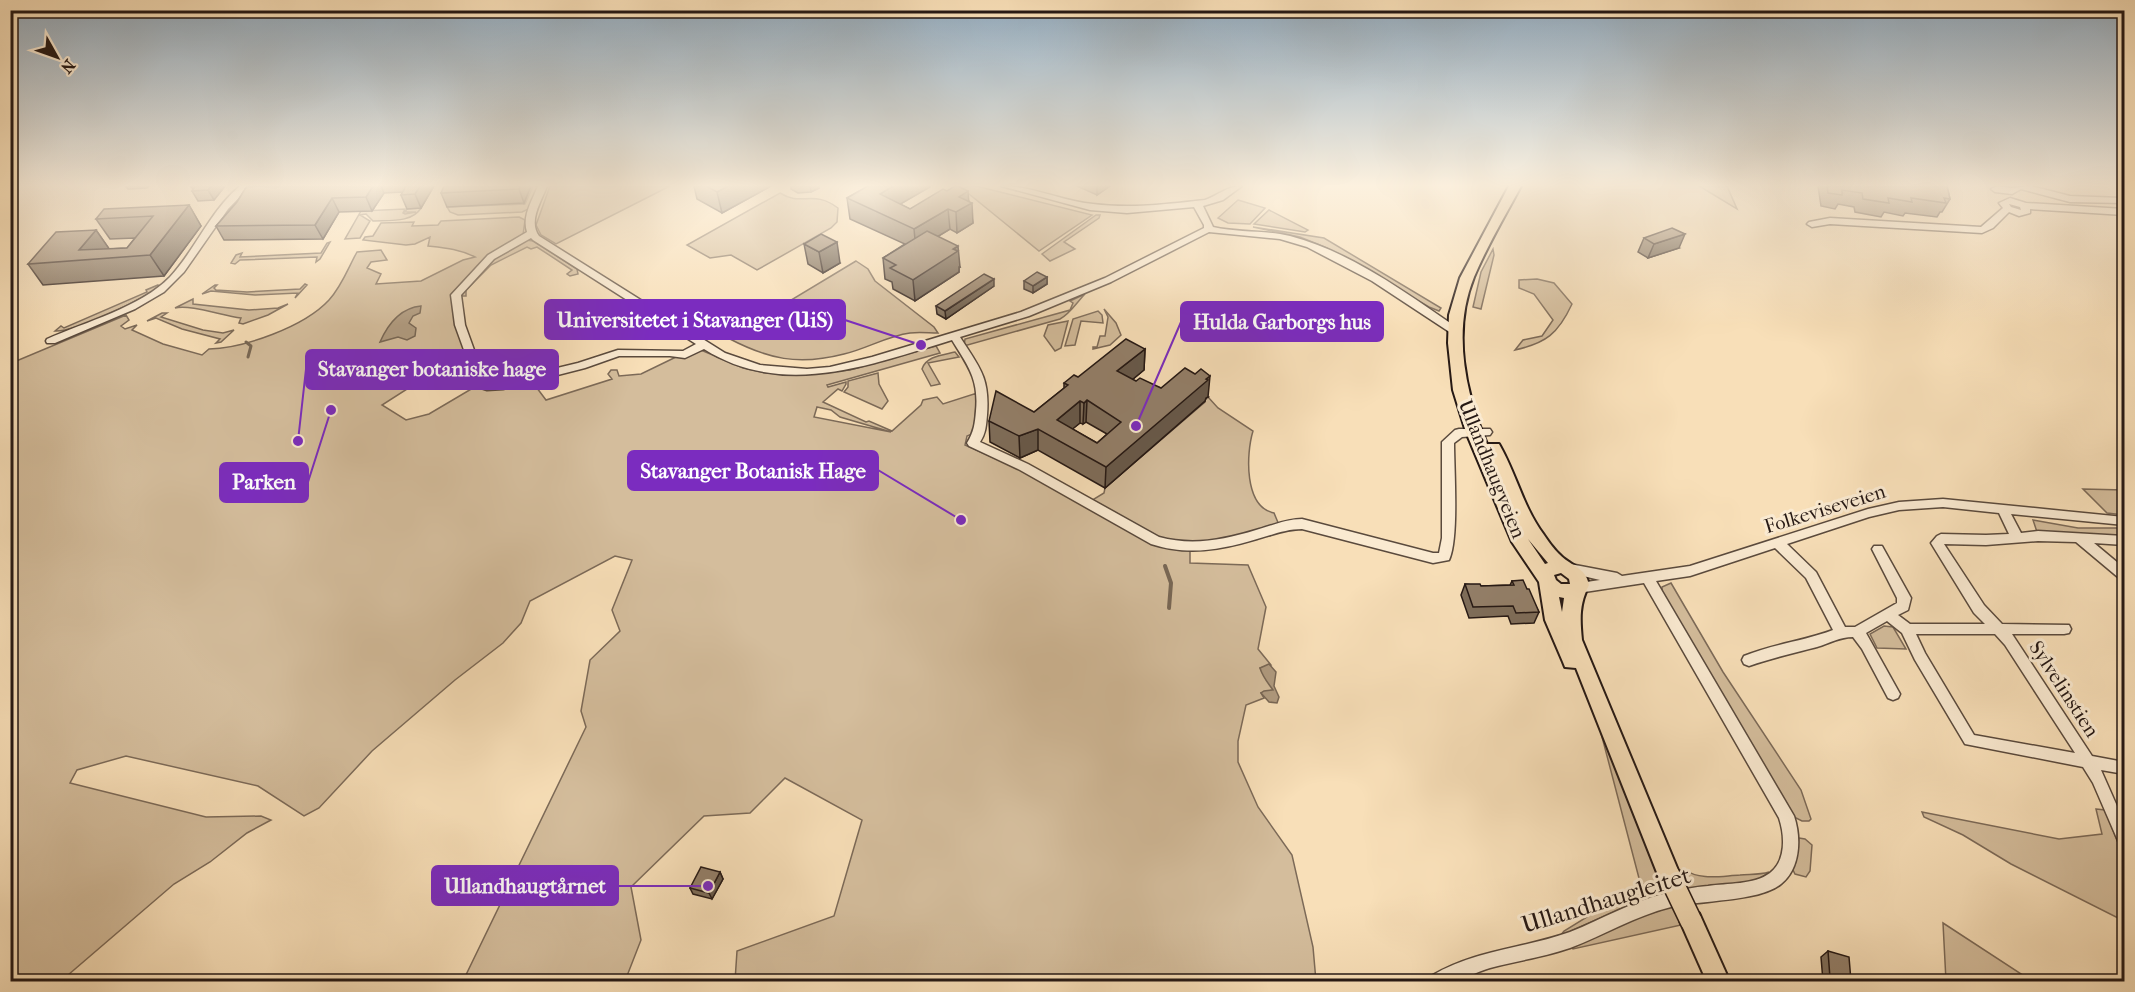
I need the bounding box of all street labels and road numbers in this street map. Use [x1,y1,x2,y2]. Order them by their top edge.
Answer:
street label: Ullandhaugveien [1454,396,1530,542]
street label: Folkeviseveien [1762,480,1889,538]
street label: Sylvelinstien [2024,637,2104,742]
street label: Ullandhaugleitet [1518,861,1694,939]

